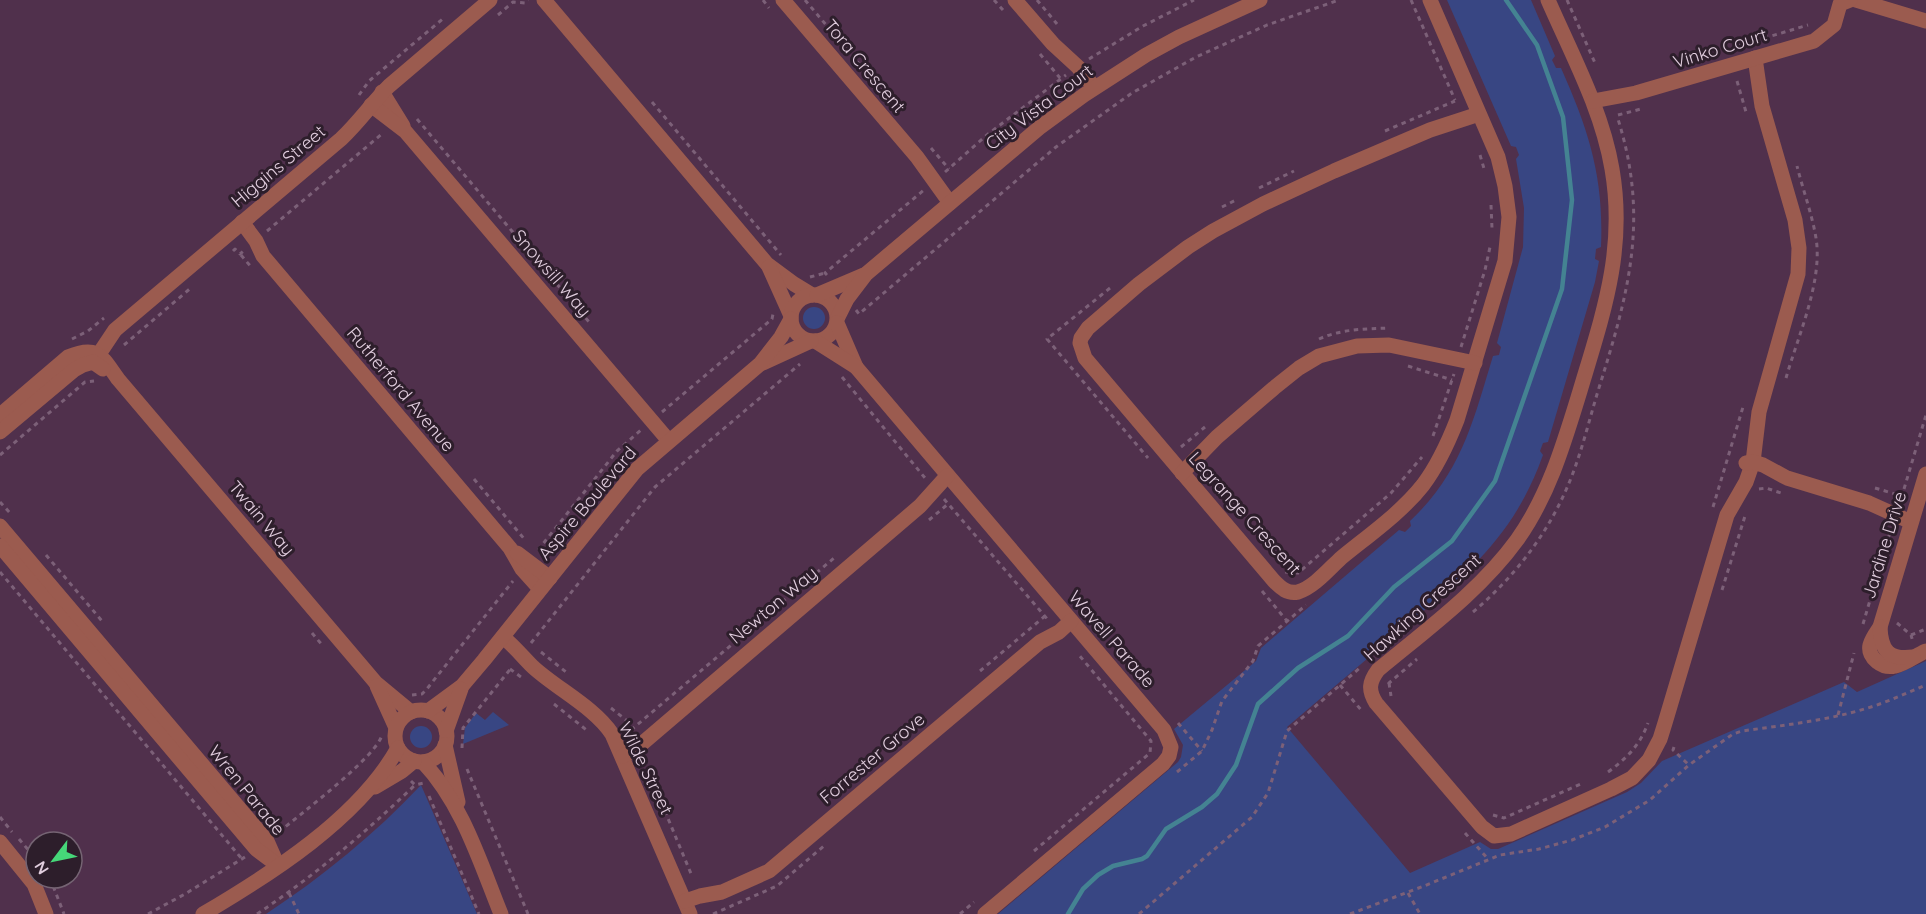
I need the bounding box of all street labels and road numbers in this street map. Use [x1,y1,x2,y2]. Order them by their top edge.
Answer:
street label: Tora Crescent [819,15,911,117]
street label: Vinko Court [1670,23,1770,73]
street label: City Vista Court [981,59,1097,155]
street label: Higgins Street [226,120,330,212]
street label: Snowsill Way [508,224,596,322]
street label: Rutherford Avenue [342,322,460,456]
street label: Aspire Boulevard [533,442,641,564]
street label: Legrange Crescent [1184,447,1306,579]
street label: Twain Way [224,476,300,560]
street label: Jardine Drive [1857,488,1911,602]
street label: Hawking Crescent [1358,548,1486,666]
street label: Newton Way [724,561,822,649]
street label: Wavell Parade [1064,586,1160,692]
street label: Forrester Grove [815,707,929,809]
street label: Wilde Street [614,718,678,818]
street label: Wren Parade [204,740,290,840]

